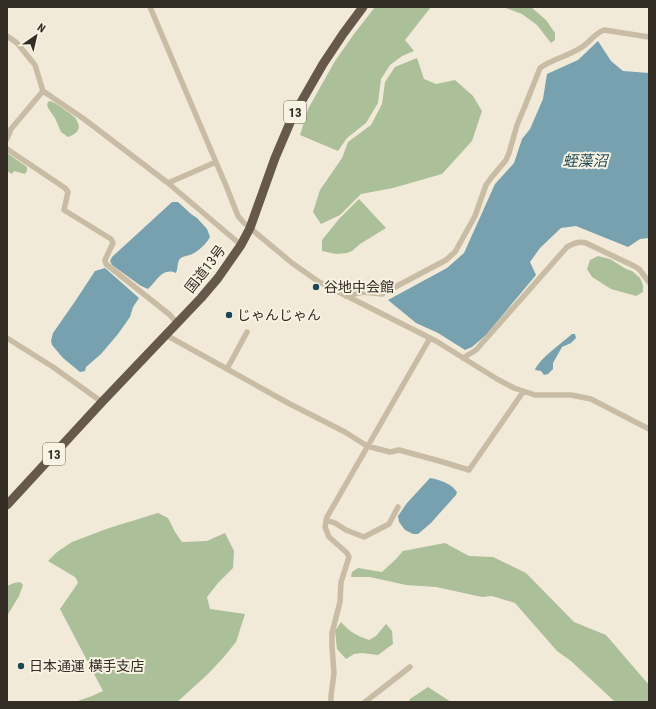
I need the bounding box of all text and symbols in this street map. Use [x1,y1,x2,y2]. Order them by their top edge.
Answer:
north arrow [16,16,56,56]
text: N [35,21,48,36]
road number: 13 [284,101,306,123]
water label: 蛭藻沼 [562,152,609,170]
street label: 国道13号 [182,242,228,296]
place label: 谷地中会館 [324,279,394,295]
marker: 谷地中会館 [311,282,321,292]
place label: じゃんじゃん [237,307,321,323]
marker: じゃんじゃん [224,310,234,320]
road number: 13 [43,443,65,465]
place label: 日本通運 横手支店 [29,658,144,674]
marker: 日本通運 横手支店 [16,661,26,671]

